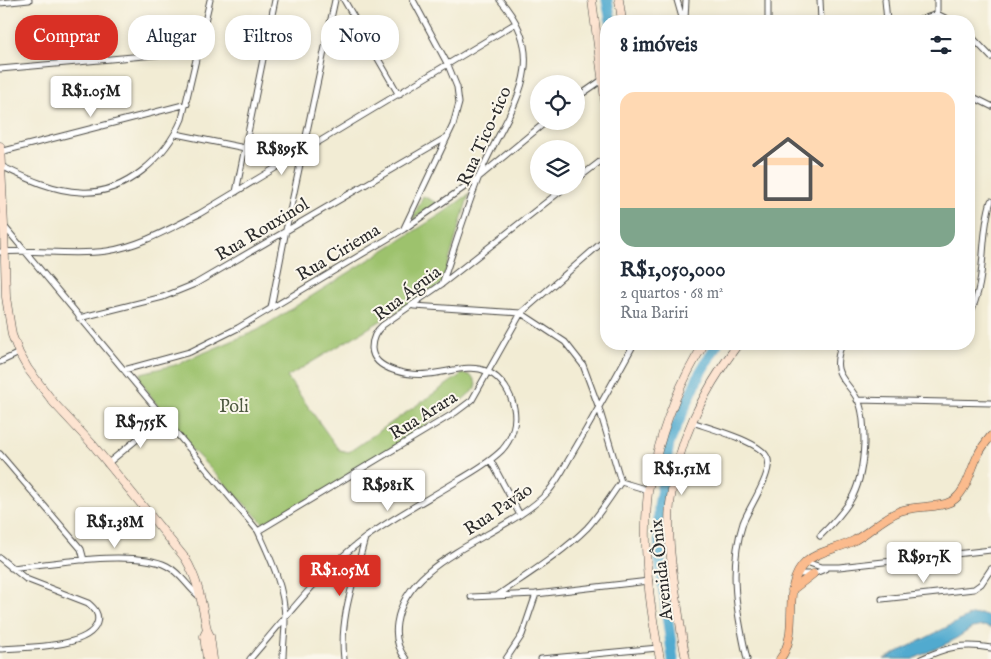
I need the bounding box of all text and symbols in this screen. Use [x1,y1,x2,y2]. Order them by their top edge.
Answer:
chip: Comprar [15,15,118,60]
chip: Alugar [128,15,215,60]
chip: Filtros [225,15,311,60]
chip: Novo [321,15,399,60]
icon: filters [927,31,955,59]
text: 8 imóveis [620,32,698,59]
map controls [530,75,585,195]
button: locate [530,75,585,130]
pin: R$1.05M [45,76,137,118]
text: R$1.05M [61,82,121,102]
street label: Rua Tico-tico [453,83,518,190]
icon: home [743,124,833,214]
pin: R$895K [241,134,323,176]
text: R$895K [256,140,308,160]
button: layers [530,140,585,195]
street label: Rua Rouxinol [212,193,314,267]
street label: Rua Ciriema [293,219,385,287]
text: R$1,050,000 [620,257,726,284]
street label: Rua Águia [368,260,446,327]
text: 2 quartos · 68 m² [620,284,724,304]
text: Rua Bariri [620,304,689,324]
street label: Rua Arara [386,386,462,446]
park label: Poli [219,396,249,419]
pin: R$755K [100,406,182,449]
text: R$755K [115,413,167,433]
pin: R$1.51M [636,454,728,496]
text: R$1.51M [653,460,711,480]
pin: R$981K [347,470,429,512]
text: R$981K [362,476,414,496]
street label: Rua Pavão [460,479,538,542]
pin: R$1.38M [69,506,161,549]
text: R$1.38M [86,513,144,533]
street label: Avenida Ônix [644,518,679,623]
pin: R$917K [883,542,965,584]
text: R$917K [898,548,950,568]
pin: R$1.05M [294,554,386,597]
text: R$1.05M [310,561,370,581]

